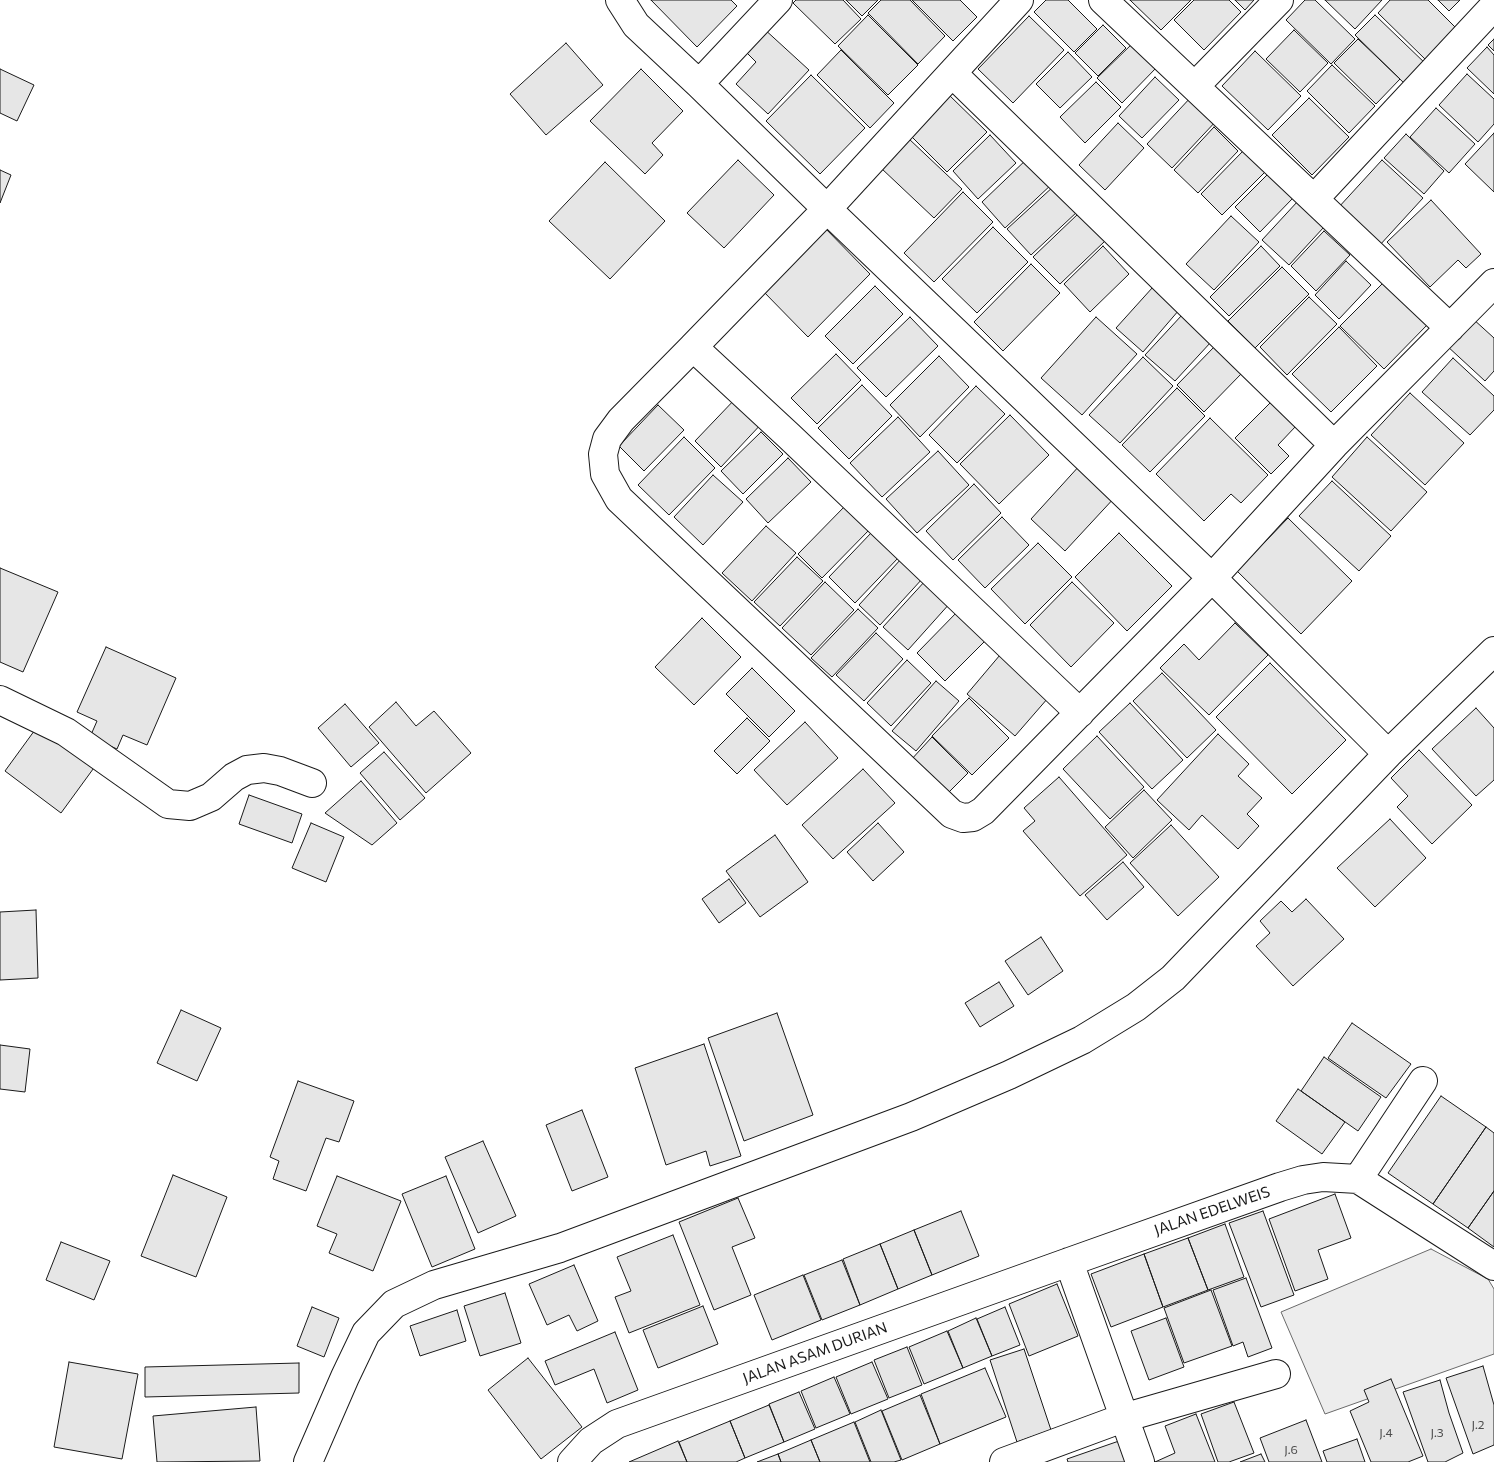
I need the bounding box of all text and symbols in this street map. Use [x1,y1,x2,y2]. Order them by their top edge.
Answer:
street label: JALAN EDELWEIS [1152,1183,1272,1239]
street label: JALAN ASAM DURIAN [740,1318,890,1388]
house number: J.2 [1472,1418,1484,1432]
house number: J.4 [1379,1426,1393,1440]
house number: J.3 [1430,1426,1444,1440]
house number: J.6 [1284,1443,1298,1457]

